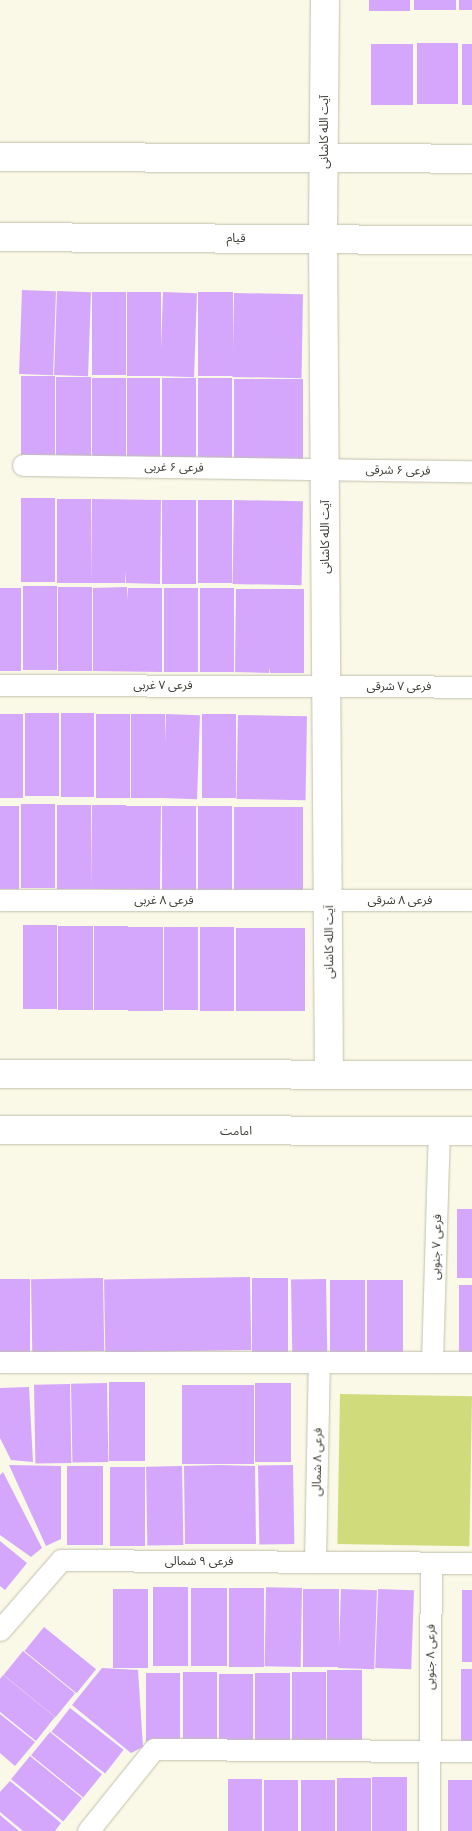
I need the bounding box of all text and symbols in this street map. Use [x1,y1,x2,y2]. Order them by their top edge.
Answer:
street label: آیت الله کاشانی [317,95,331,169]
street label: قیام [226,231,246,245]
street label: فرعی ۶ غربی [144,459,204,475]
street label: فرعی ۶ شرقی [365,462,431,478]
street label: آیت الله کاشانی [318,500,332,574]
street label: فرعی ۷ غربی [133,678,193,692]
street label: فرعی ۷ شرقی [367,679,431,693]
street label: فرعی ۸ غربی [134,893,194,907]
street label: فرعی ۸ شرقی [368,893,432,907]
street label: آیت الله کاشانی [322,905,336,979]
street label: امامت [220,1124,252,1138]
street label: فرعی ۷ جنوبی [428,1214,444,1280]
street label: فرعی ۸ شمالی [309,1428,325,1496]
street label: فرعی ۹ شمالی [165,1554,233,1568]
street label: فرعی ۸ جنوبی [422,1624,438,1690]

